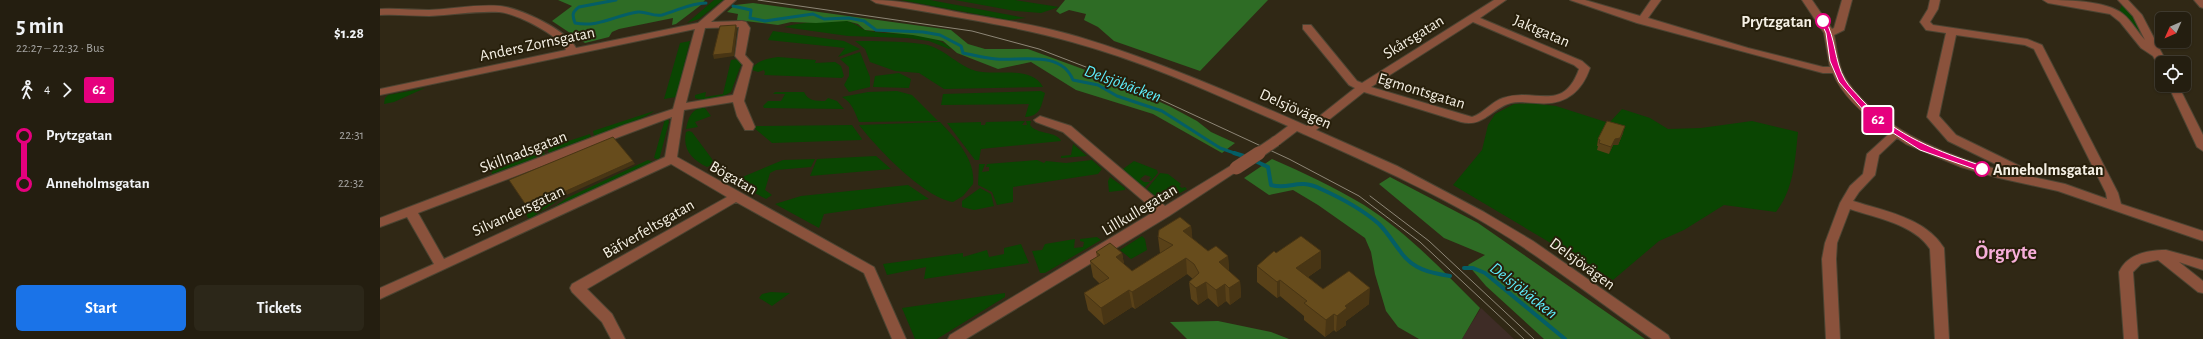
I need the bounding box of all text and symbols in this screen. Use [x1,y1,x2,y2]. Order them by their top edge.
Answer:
street label: Skårsgatan [1380,12,1447,62]
street label: Jaktgatan [1511,12,1572,50]
north arrow [2155,12,2191,48]
map controls [2155,12,2191,92]
marker: Prytzgatan [1815,13,1831,29]
place label: Prytzgatan [1741,14,1812,31]
text: 5 min [16,15,64,37]
street label: Anders Zornsgatan [478,24,596,64]
text: $1.28 [334,26,364,41]
text: 22:27 – 22:32 · Bus [16,42,104,55]
button: locate [2155,56,2191,92]
water label: Delsjöbäcken [1082,62,1163,106]
street label: Egmontsgatan [1376,70,1467,112]
icon: walk [16,79,38,101]
icon: forward [56,79,78,101]
text: 4 [44,83,50,96]
text: 62 [92,83,106,97]
street label: Delsjövägen [1257,86,1334,133]
line badge: 62 [1860,107,1896,133]
text: 62 [1871,113,1885,127]
text: Prytzgatan [46,128,112,143]
street label: Skillnadsgatan [478,128,569,176]
text: 22:31 [339,129,364,142]
street label: Bögatan [707,158,760,198]
marker: Anneholmsgatan [1974,161,1990,177]
place label: Anneholmsgatan [1993,162,2104,178]
text: Anneholmsgatan [46,176,150,191]
text: 22:32 [338,177,364,190]
street label: Lillkullegatan [1099,181,1180,238]
street label: Silvandersgatan [470,183,567,239]
street label: Bäfverfeltsgatan [600,196,697,261]
street label: Delsjövägen [1546,235,1618,294]
district label: Örgryte [1975,240,2037,263]
water label: Delsjöbäcken [1486,259,1561,323]
button: Start [16,285,186,331]
button: Tickets [194,285,364,331]

